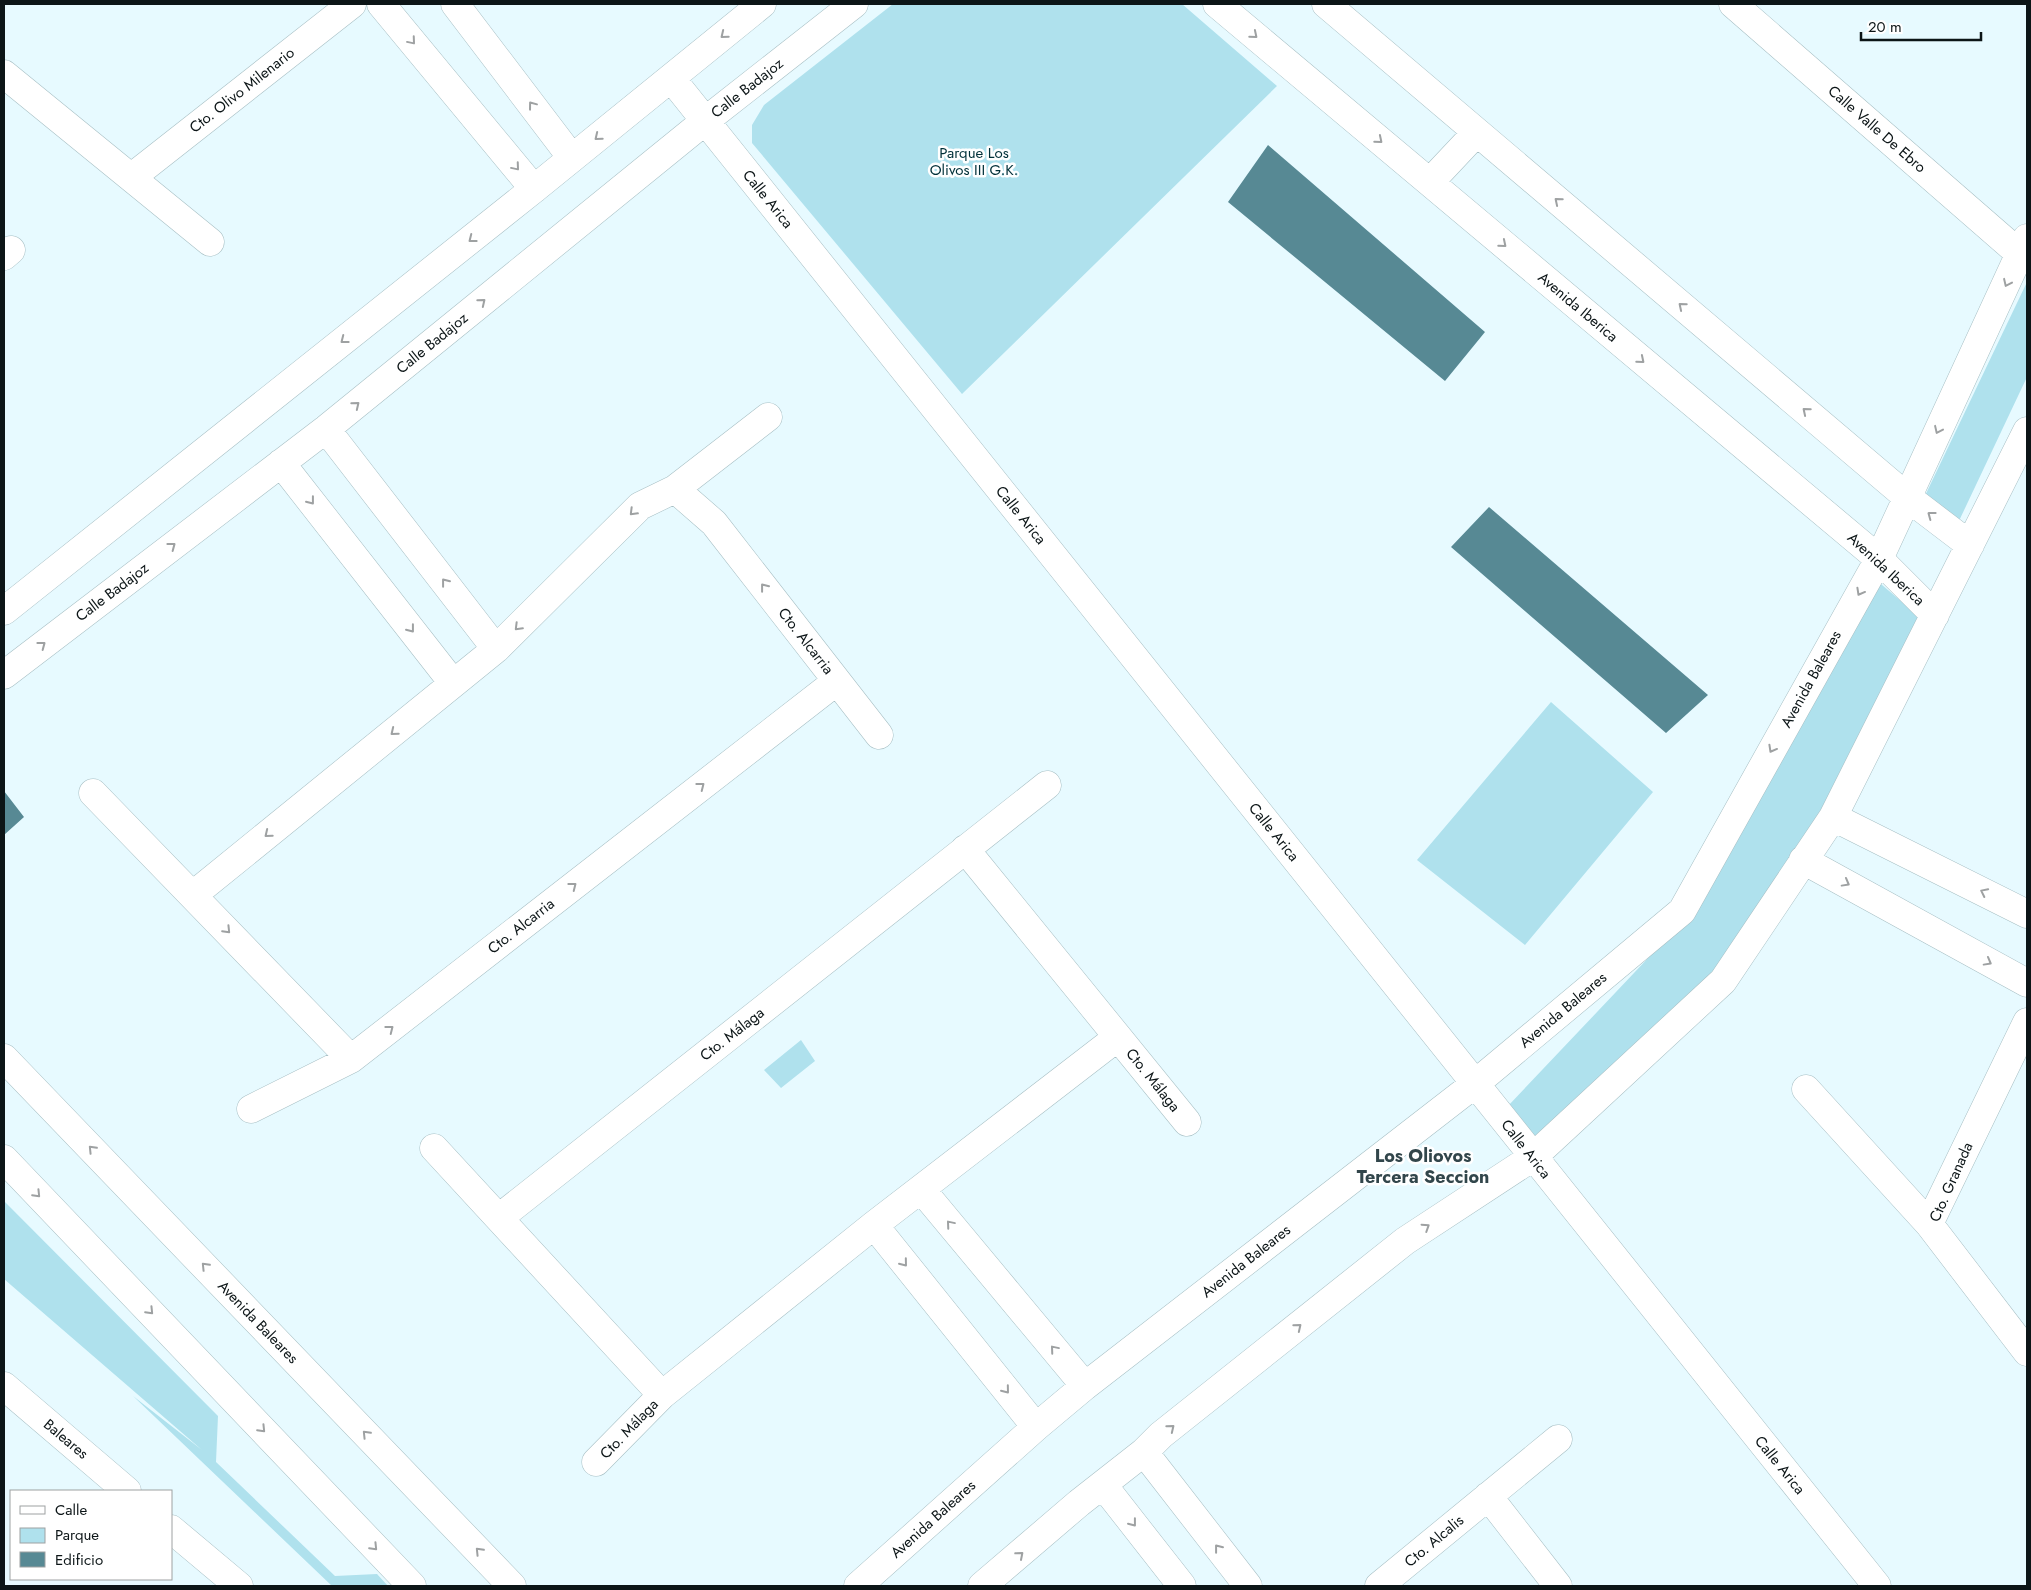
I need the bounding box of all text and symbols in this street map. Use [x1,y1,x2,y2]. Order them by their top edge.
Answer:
scale bar [1861,10,1981,42]
text: 20 m [1868,16,1902,38]
one-way arrow [721,29,730,37]
one-way arrow [1249,29,1258,38]
one-way arrow [406,36,415,45]
street label: Cto. Olivo Milenario [185,42,299,138]
street label: Calle Badajoz [706,53,788,123]
street label: Calle Valle De Ebro [1823,80,1931,178]
one-way arrow [530,102,538,111]
one-way arrow [595,132,604,140]
one-way arrow [1373,134,1382,142]
park label: Parque Los Olivos III G.K. [930,142,1018,181]
one-way arrow [510,161,519,170]
street label: Calle Arica [737,165,799,233]
one-way arrow [1555,198,1564,207]
one-way arrow [468,233,477,242]
one-way arrow [1498,238,1507,247]
street label: Avenida Iberica [1533,267,1623,347]
one-way arrow [2002,278,2013,287]
one-way arrow [476,300,485,308]
one-way arrow [1679,303,1688,312]
street label: Calle Badajoz [391,307,473,379]
one-way arrow [341,335,350,343]
one-way arrow [1636,354,1645,363]
one-way arrow [350,402,359,410]
one-way arrow [1803,408,1812,417]
one-way arrow [1934,425,1945,434]
street label: Calle Arica [990,481,1052,549]
one-way arrow [306,495,314,504]
one-way arrow [630,507,639,516]
one-way arrow [1928,513,1937,521]
street label: Avenida Iberica [1842,527,1930,611]
one-way arrow [166,544,175,552]
street label: Calle Badajoz [71,557,153,627]
one-way arrow [441,579,450,588]
one-way arrow [761,584,769,593]
one-way arrow [1856,587,1866,596]
street label: Cto. Alcarria [773,603,839,679]
one-way arrow [515,621,524,630]
one-way arrow [406,623,414,632]
street label: Avenida Baleares [1775,626,1847,732]
one-way arrow [37,642,46,651]
one-way arrow [390,726,399,735]
one-way arrow [1769,744,1779,753]
one-way arrow [696,783,705,792]
street label: Calle Arica [1243,798,1305,866]
one-way arrow [264,829,273,838]
one-way arrow [1841,877,1850,887]
one-way arrow [567,883,577,892]
one-way arrow [1980,888,1989,898]
street label: Cto. Alcarria [483,893,559,959]
one-way arrow [221,924,230,933]
one-way arrow [1983,955,1992,965]
street label: Avenida Baleares [1515,967,1611,1053]
street label: Cto. Málaga [695,1002,769,1066]
one-way arrow [384,1026,393,1034]
street label: Cto. Málaga [1120,1043,1186,1117]
street label: Calle Arica [1496,1115,1556,1183]
street label: Cto. Granada [1924,1139,1978,1225]
district label: Los Oliovos Tercera Seccion [1357,1143,1489,1190]
one-way arrow [89,1146,98,1155]
one-way arrow [31,1188,40,1197]
street label: Avenida Baleares [1197,1219,1295,1303]
one-way arrow [947,1221,955,1230]
one-way arrow [1421,1224,1430,1233]
one-way arrow [899,1258,908,1267]
one-way arrow [202,1263,211,1272]
street label: Avenida Baleares [213,1276,303,1368]
one-way arrow [144,1306,153,1315]
one-way arrow [1292,1324,1301,1332]
one-way arrow [1051,1345,1060,1354]
one-way arrow [1001,1384,1009,1393]
street label: Cto. Málaga [595,1394,663,1464]
street label: Baleares [39,1414,93,1464]
one-way arrow [256,1423,265,1432]
one-way arrow [1165,1425,1174,1433]
one-way arrow [363,1431,372,1440]
street label: Calle Arica [1749,1431,1811,1499]
street label: Avenida Baleares [886,1475,980,1563]
legend [10,1490,172,1580]
text: Calle [55,1499,87,1521]
street label: Cto. Alcalis [1400,1510,1468,1572]
one-way arrow [1127,1518,1136,1527]
text: Parque [55,1524,99,1546]
one-way arrow [368,1541,377,1550]
one-way arrow [1216,1545,1224,1554]
one-way arrow [476,1548,485,1557]
text: Edificio [55,1549,103,1571]
one-way arrow [1014,1551,1023,1560]

